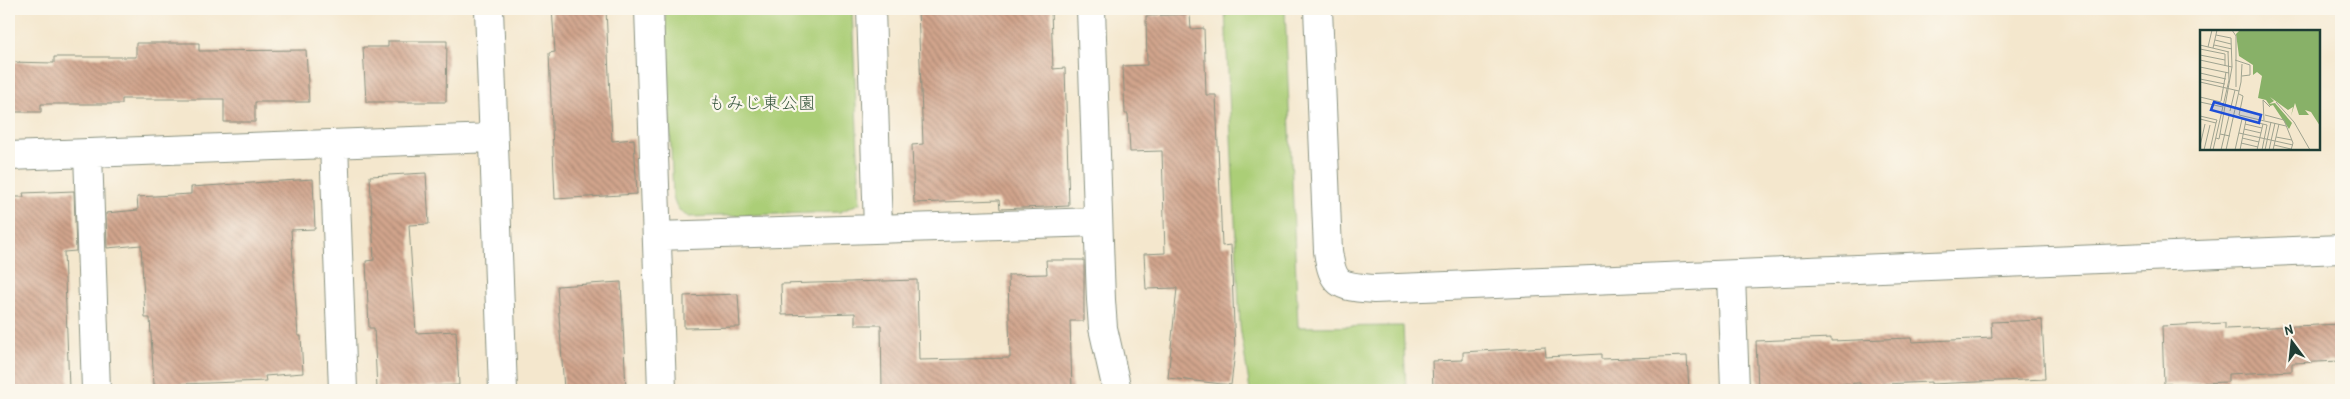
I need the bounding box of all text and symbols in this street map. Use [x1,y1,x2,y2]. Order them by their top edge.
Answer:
inset map [2200,30,2320,150]
park label: もみじ東公園 [708,90,816,115]
north arrow [2268,316,2318,366]
text: N [2282,319,2295,339]

